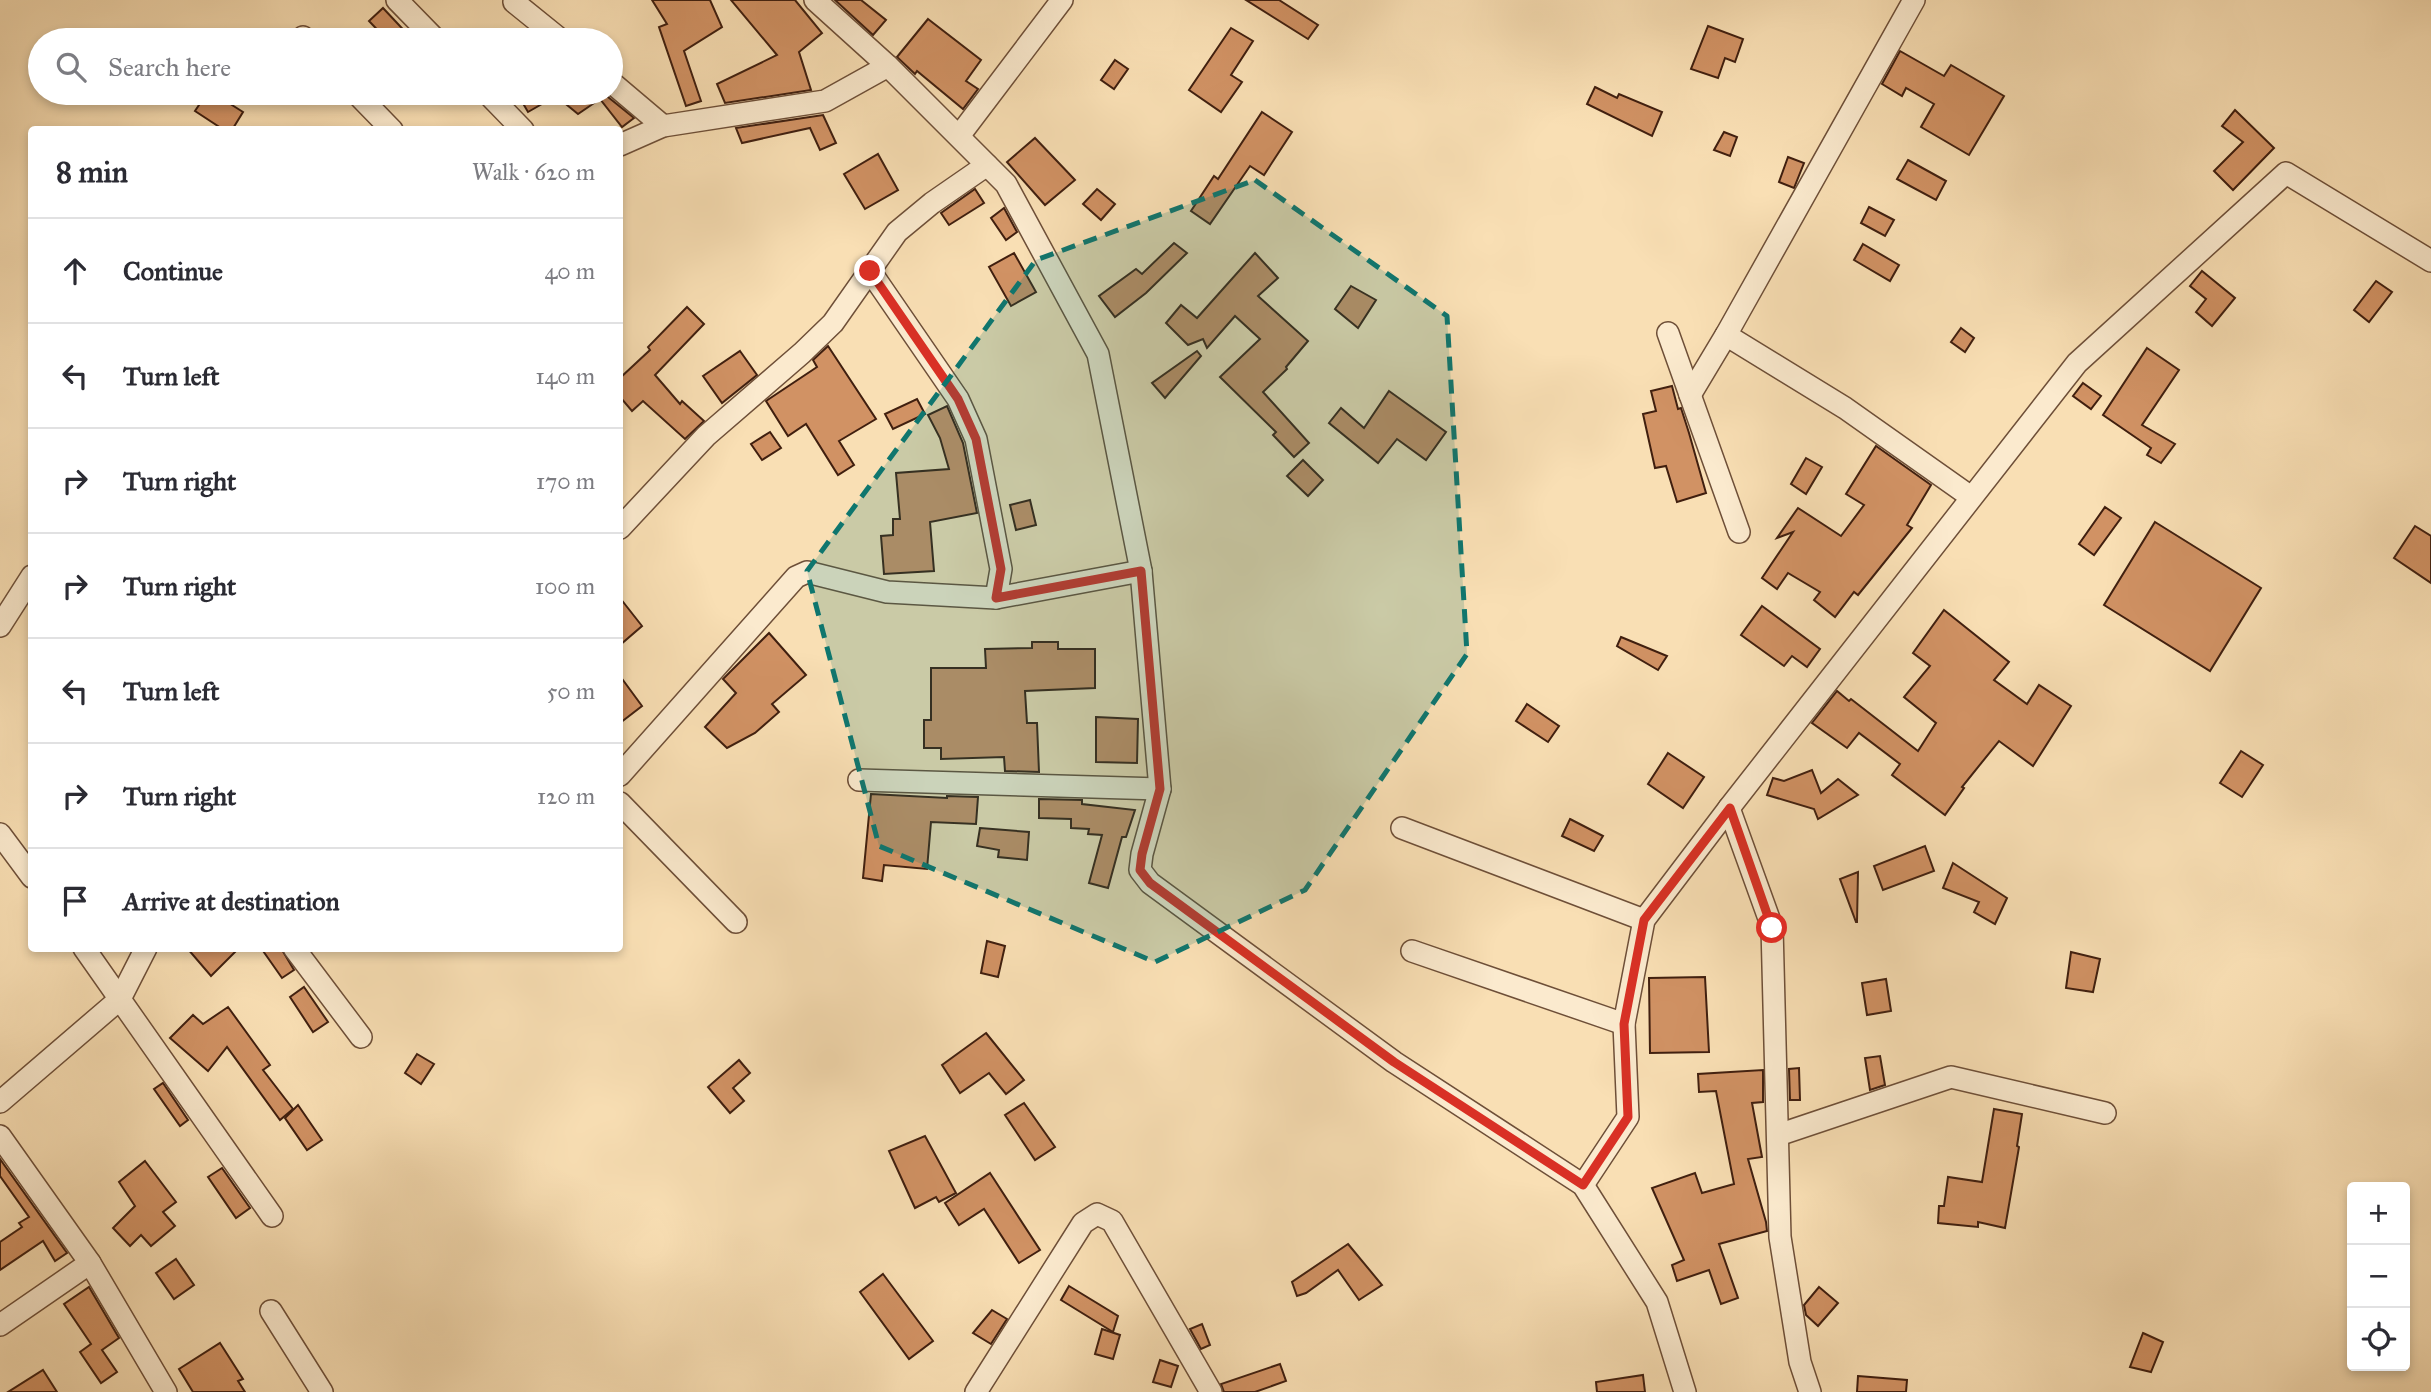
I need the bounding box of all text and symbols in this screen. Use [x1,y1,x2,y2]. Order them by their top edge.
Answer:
search box [28,28,623,105]
icon: search [52,48,90,86]
text: Search here [108,51,231,83]
text: 8 min [56,154,128,190]
text: Walk · 620 m [472,158,595,186]
icon: ahead [56,252,94,290]
text: Continue [123,255,223,287]
route end [854,255,885,286]
text: 40 m [545,257,595,285]
icon: left [56,357,94,395]
text: Turn left [123,360,219,392]
text: 140 m [535,362,595,390]
icon: right [56,462,94,500]
text: Turn right [123,465,236,497]
text: 170 m [536,467,595,495]
icon: right [56,567,94,605]
text: Turn right [123,570,236,602]
text: 100 m [535,572,595,600]
icon: left [56,672,94,710]
text: Turn left [123,675,219,707]
text: 50 m [547,677,595,705]
icon: right [56,777,94,815]
text: Turn right [123,780,236,812]
text: 120 m [537,782,595,810]
icon: arrive [56,882,94,920]
text: Arrive at destination [123,885,340,917]
route start [1756,912,1787,943]
map controls [2347,1182,2410,1371]
button: + [2347,1182,2410,1245]
button: − [2347,1245,2410,1308]
button: locate [2347,1308,2410,1371]

